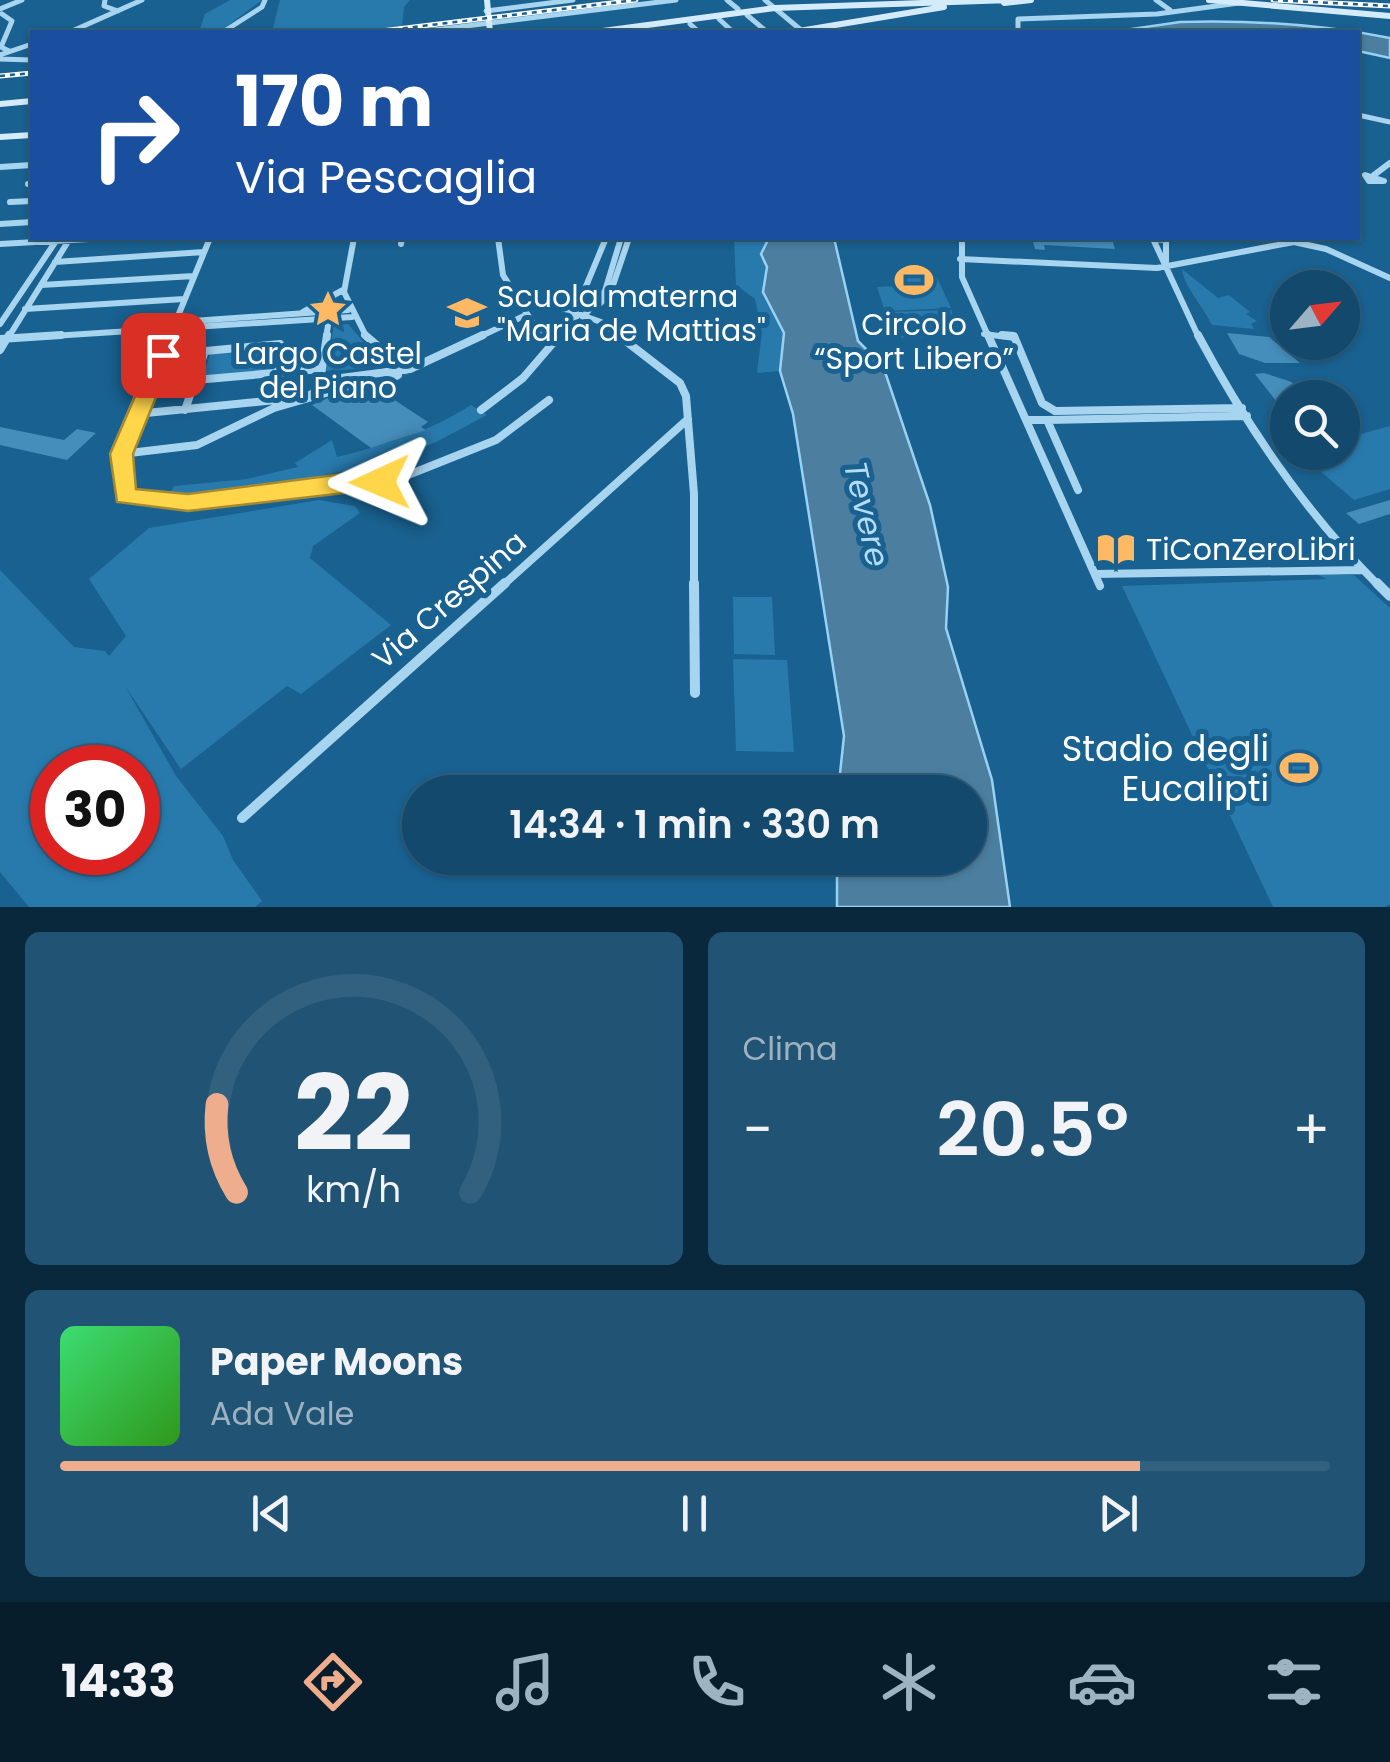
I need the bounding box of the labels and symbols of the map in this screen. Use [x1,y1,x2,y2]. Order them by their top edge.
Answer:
sports icon: Circolo “Sport Libero” [893,259,935,301]
north arrow [1270,270,1360,360]
place label: Scuola materna "Maria de Mattias" [497,275,766,352]
place icon: Largo Castel del Piano [307,288,349,330]
school or university icon: Scuola materna "Maria de Mattias" [446,292,488,334]
place label: Circolo “Sport Libero” [814,303,1014,380]
pin [121,313,206,398]
place label: Largo Castel del Piano [234,332,422,409]
position arrow [328,430,432,534]
water label: Tevere [833,457,901,571]
street label: Via Crespina [363,521,535,679]
library icon: TiConZeroLibri [1095,528,1137,570]
place label: TiConZeroLibri [1146,528,1356,571]
place label: Stadio degli Eucalipti [1062,724,1269,813]
speed limit sign: 30 [30,745,160,875]
sports icon: Stadio degli Eucalipti [1278,747,1320,789]

